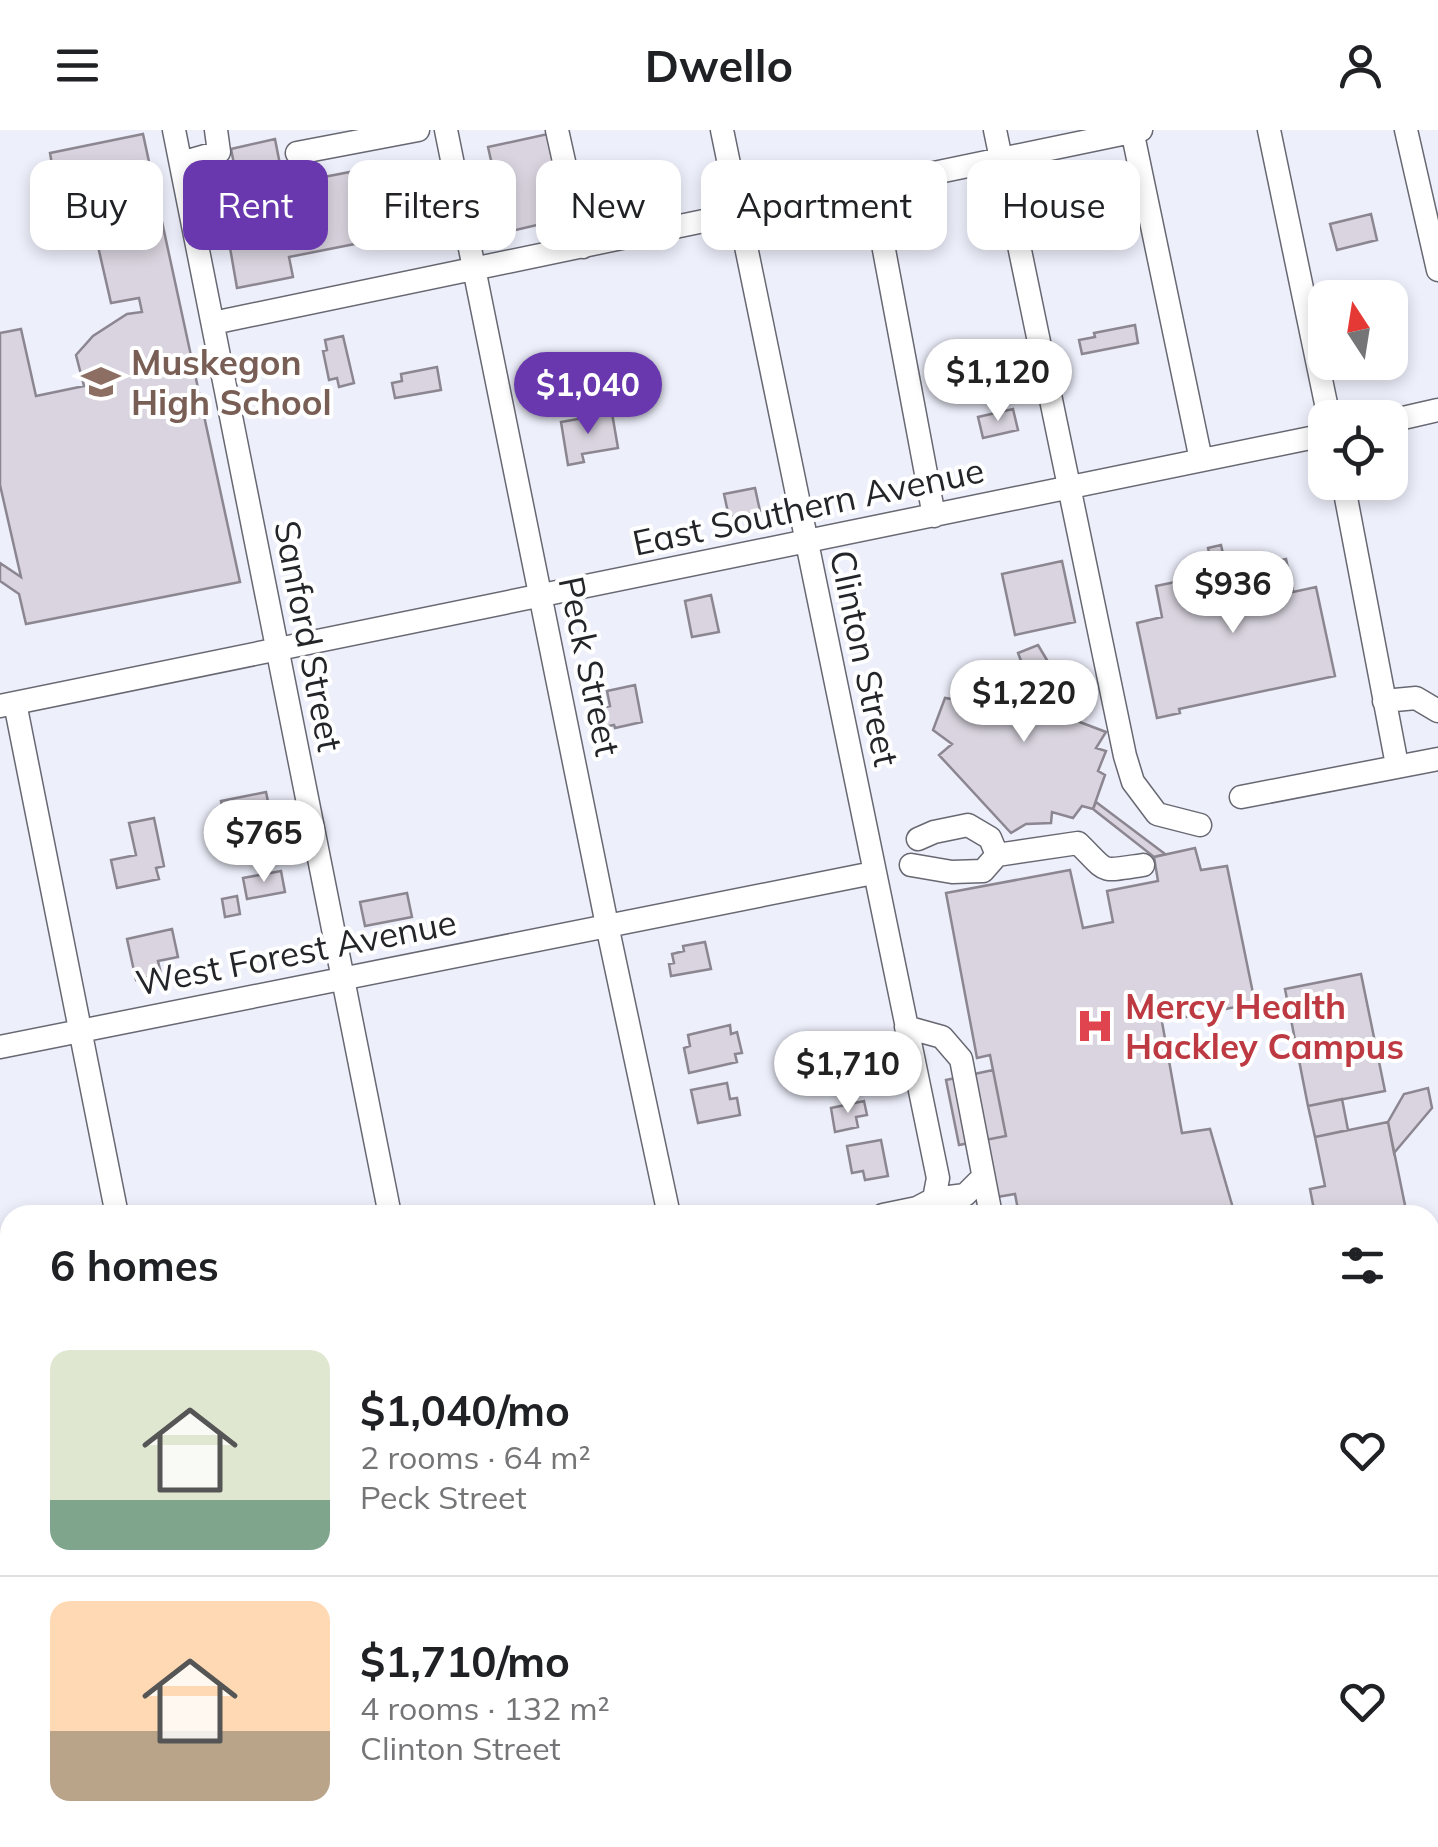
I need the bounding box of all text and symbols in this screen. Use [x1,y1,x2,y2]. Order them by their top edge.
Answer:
text: Dwello [645,37,793,93]
icon: menu [50,38,105,93]
icon: person [1333,38,1388,93]
chip: Buy [30,160,163,250]
chip: Rent [183,160,328,250]
chip: Filters [348,160,516,250]
chip: New [536,160,681,250]
chip: Apartment [701,160,947,250]
chip: House [967,160,1140,250]
north arrow [1308,280,1408,380]
map controls [1308,280,1408,500]
pin: $1,120 [917,339,1079,424]
place label: Muskegon High School [131,340,332,424]
text: $1,120 [946,351,1050,391]
pin: $1,040 [507,352,669,437]
school or university icon: Muskegon High School [80,361,122,403]
text: $1,040 [536,364,640,404]
button: locate [1308,400,1408,500]
street label: East Southern Avenue [628,447,988,565]
street label: Sanford Street [265,517,353,755]
street label: Clinton Street [821,546,909,770]
pin: $936 [1174,551,1292,636]
text: $936 [1195,563,1271,603]
street label: Peck Street [550,572,630,760]
pin: $1,220 [943,660,1105,745]
text: $1,220 [972,672,1076,712]
pin: $765 [205,800,323,885]
text: $765 [226,812,302,852]
street label: West Forest Avenue [132,899,460,1005]
place label: Mercy Health Hackley Campus [1125,984,1404,1068]
hospital icon: Mercy Health Hackley Campus [1074,1005,1116,1047]
pin: $1,710 [767,1031,929,1116]
text: $1,710 [796,1043,900,1083]
icon: filters [1335,1238,1390,1293]
text: 6 homes [50,1239,219,1292]
text: $1,040/mo [360,1384,570,1437]
icon: home [130,1390,250,1510]
icon: heart [1335,1423,1390,1478]
text: 2 rooms · 64 m² [360,1437,591,1477]
text: Peck Street [360,1477,527,1517]
text: $1,710/mo [360,1635,570,1688]
icon: home [130,1641,250,1761]
icon: heart [1335,1674,1390,1729]
text: 4 rooms · 132 m² [360,1688,610,1728]
text: Clinton Street [360,1728,561,1768]

